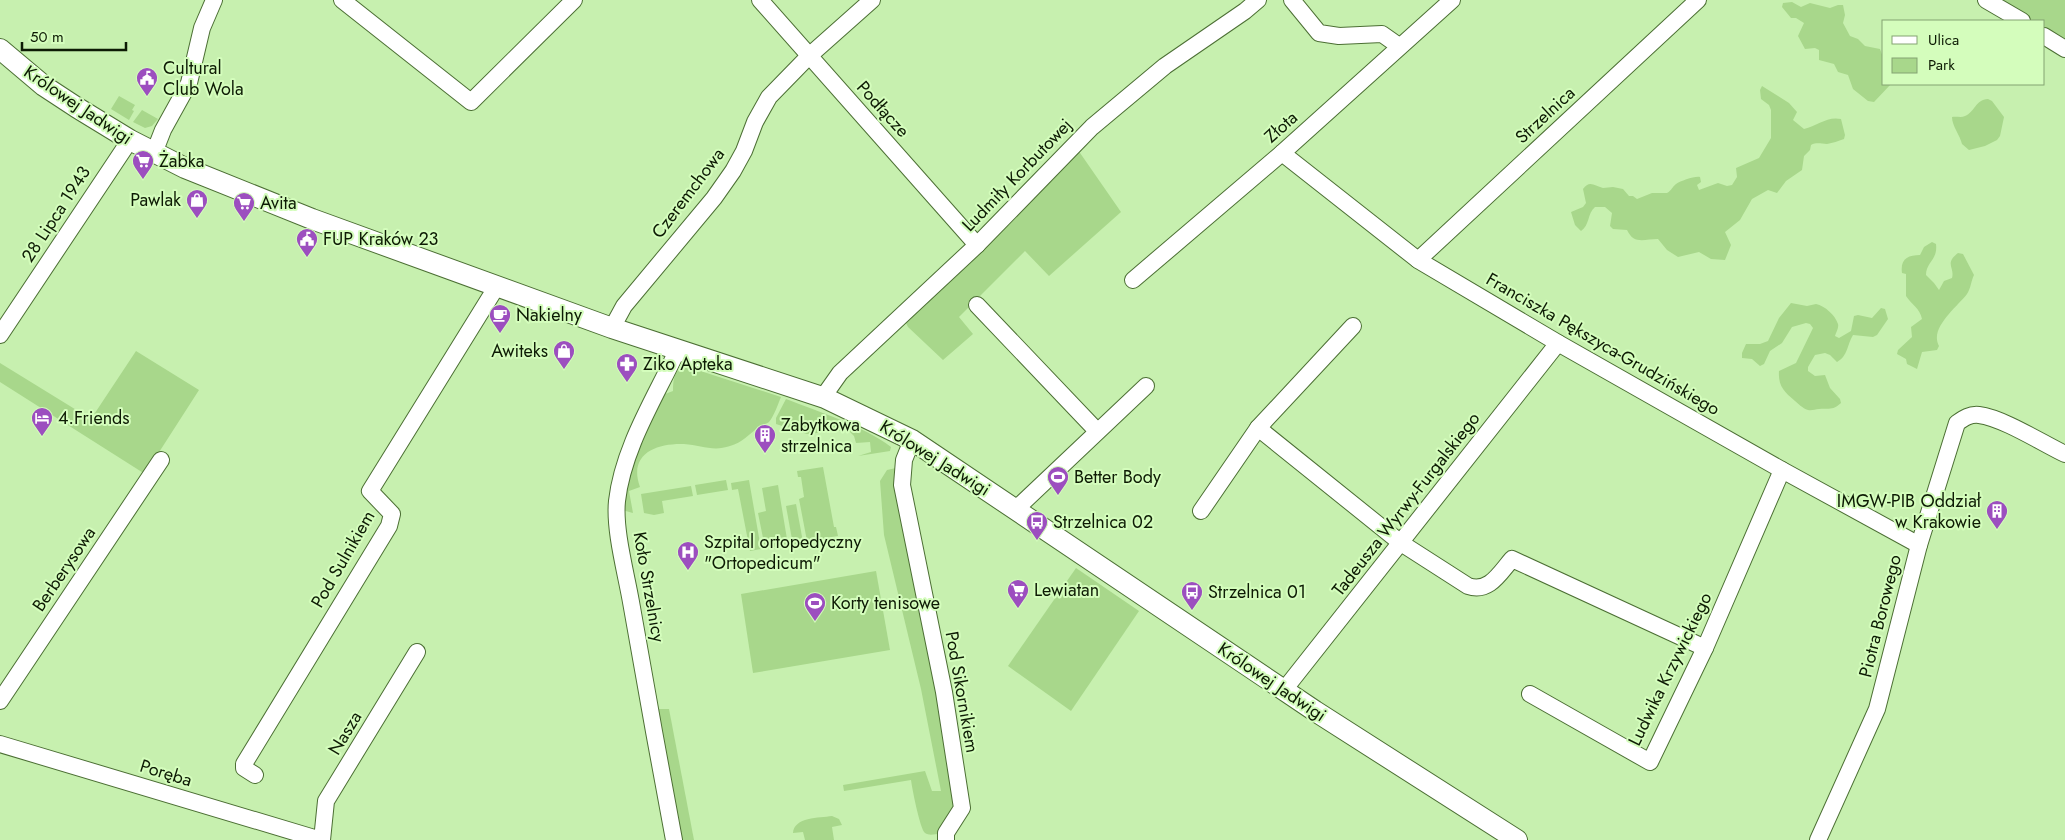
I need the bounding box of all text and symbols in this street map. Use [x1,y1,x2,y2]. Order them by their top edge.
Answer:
scale bar [22,20,126,52]
legend [1882,20,2045,85]
text: 50 m [30,26,64,48]
text: Ulica [1928,29,1959,51]
text: Park [1928,54,1955,76]
place label: Cultural Club Wola [163,55,244,102]
street label: Królowej Jadwigi [19,59,137,151]
public building icon: Cultural Club Wola [135,66,159,97]
street label: Podłącze [851,75,915,143]
street label: Strzelnica [1509,80,1581,150]
street label: Złota [1259,105,1303,149]
street label: Ludmiły Korbutowej [956,113,1078,237]
street label: Czeremchowa [645,142,731,244]
place label: Żabka [159,148,204,174]
supermarket icon: Żabka [131,149,155,180]
street label: 28 Lipca 1943 [15,161,97,267]
place label: Pawlak [130,187,181,213]
shop icon: Pawlak [185,188,209,219]
place label: Avita [260,190,297,216]
supermarket icon: Avita [232,191,256,222]
place label: FUP Kraków 23 [323,226,439,252]
public building icon: FUP Kraków 23 [295,227,319,258]
street label: Franciszka Pększyca-Grudzińskiego [1481,266,1725,422]
place label: Nakielny [516,302,582,328]
cafe icon: Nakielny [488,303,512,334]
place label: Awiteks [491,338,548,364]
shop icon: Awiteks [552,339,576,370]
place label: Ziko Apteka [643,351,733,377]
pharmacy icon: Ziko Apteka [615,352,639,383]
place label: 4.Friends [58,405,130,431]
hotel icon: 4.Friends [30,406,54,437]
street label: Tadeusza Wyrwy-Furgalskiego [1326,406,1486,601]
place label: Zabytkowa strzelnica [781,412,860,459]
street label: Królowej Jadwigi [875,414,995,502]
building icon: Zabytkowa strzelnica [753,423,777,454]
place label: Better Body [1074,464,1161,490]
sports icon: Better Body [1046,465,1070,496]
place label: IMGW-PIB Oddział w Krakowie [1837,488,1982,535]
building icon: IMGW-PIB Oddział w Krakowie [1985,499,2009,530]
street label: Pod Sulnikiem [305,506,381,612]
place label: Strzelnica 02 [1053,509,1153,535]
bus stop icon: Strzelnica 02 [1025,510,1049,541]
street label: Berberysowa [26,521,102,617]
place label: Szpital ortopedyczny "Ortopedicum" [704,529,861,576]
street label: Koło Strzelnicy [626,530,672,644]
hospital icon: Szpital ortopedyczny "Ortopedicum" [676,540,700,571]
street label: Piotra Borowego [1852,552,1908,680]
place label: Lewiatan [1034,577,1099,603]
supermarket icon: Lewiatan [1006,578,1030,609]
place label: Strzelnica 01 [1208,579,1306,605]
bus stop icon: Strzelnica 01 [1180,580,1204,611]
street label: Ludwika Krzywickiego [1622,588,1719,750]
place label: Korty tenisowe [831,590,940,616]
sports icon: Korty tenisowe [803,591,827,622]
street label: Pod Sikornikiem [939,629,985,755]
street label: Królowej Jadwigi [1213,636,1331,728]
street label: Nasza [322,706,368,760]
street label: Poręba [137,753,195,793]

